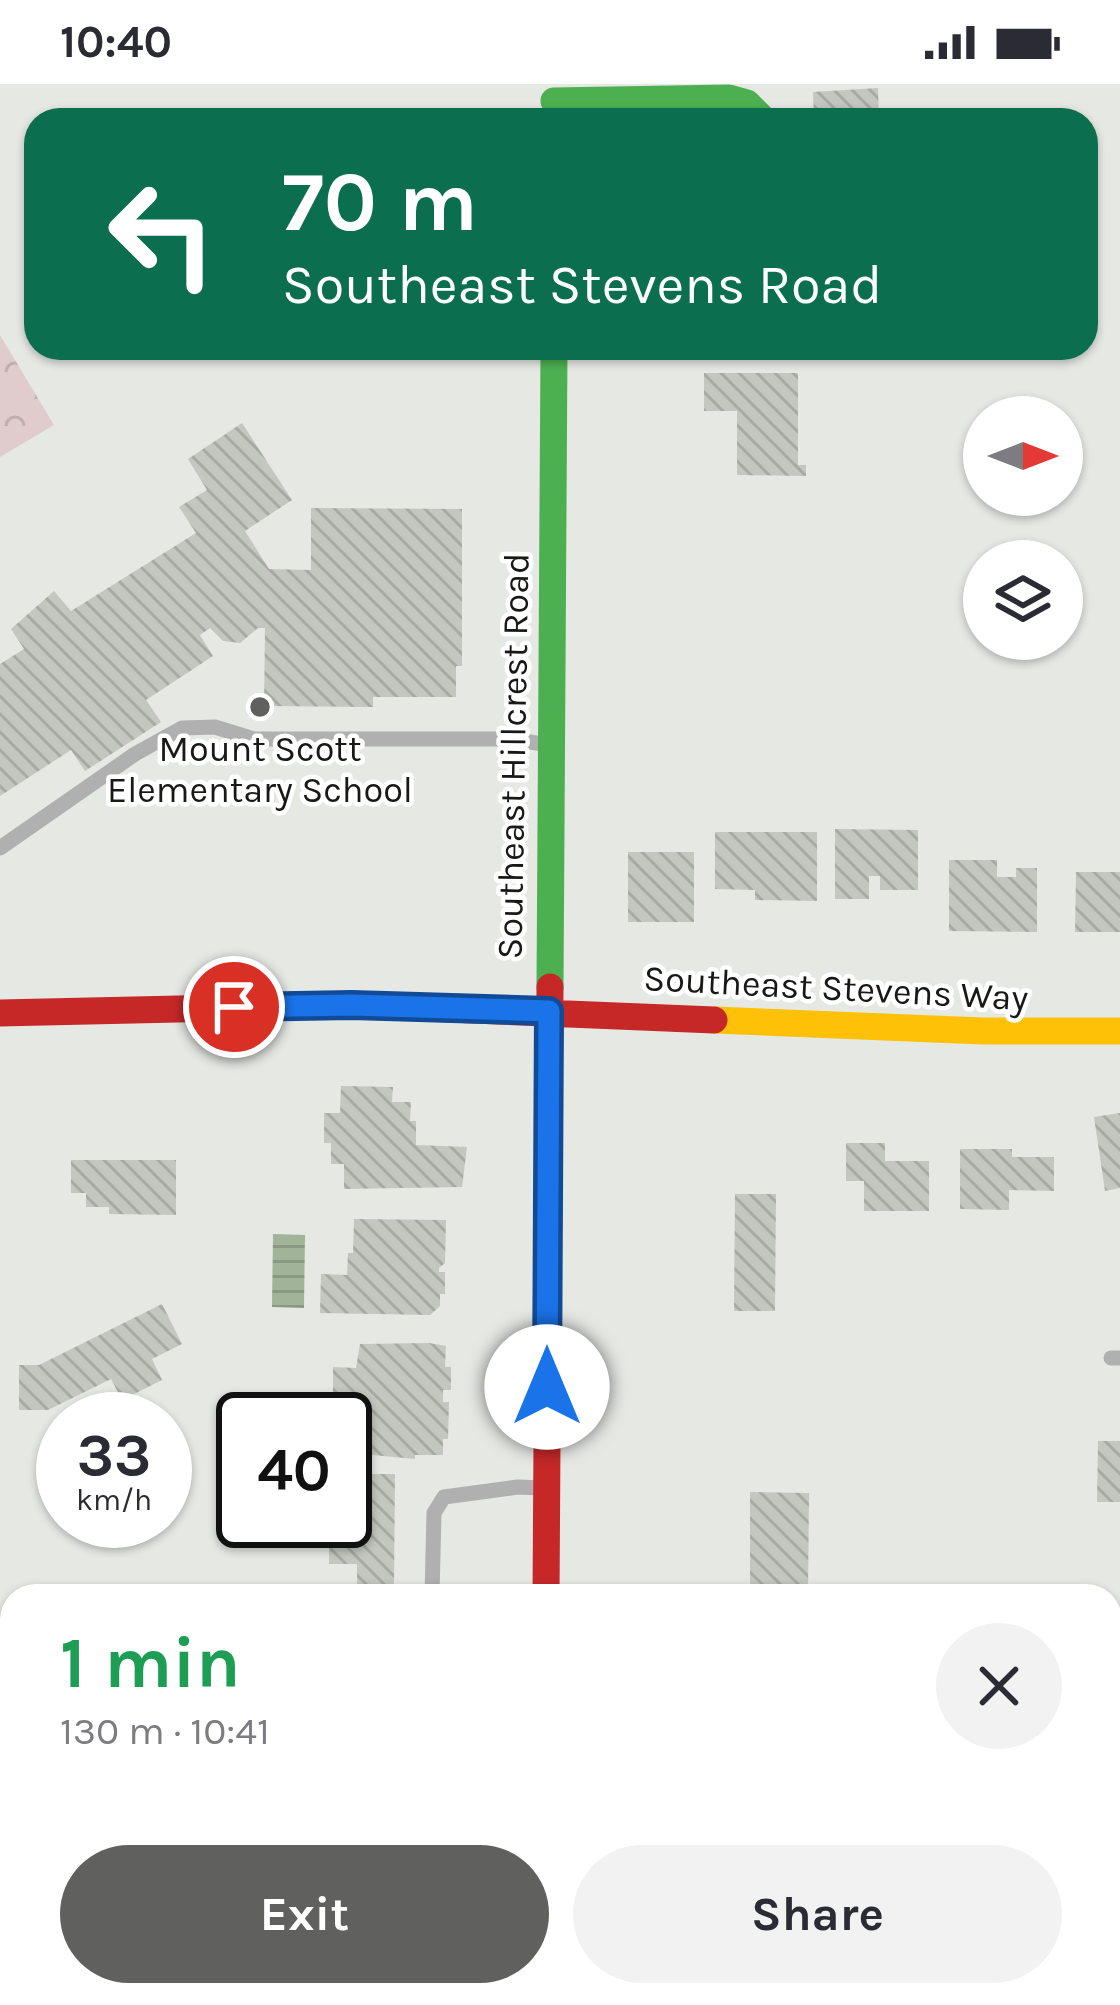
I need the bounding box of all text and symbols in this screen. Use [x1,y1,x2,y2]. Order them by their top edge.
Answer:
text: 10:40 [60,16,172,68]
text: 70 m [282,153,478,251]
icon: left [84,156,240,312]
text: Southeast Stevens Road [282,253,882,317]
north arrow [963,396,1083,516]
map controls [963,396,1083,660]
button: layers [963,540,1083,660]
street label: Southeast Hillcrest Road [488,552,538,960]
marker: Mount Scott Elementary School [247,694,273,720]
place label: Mount Scott Elementary School [107,728,413,811]
pin [183,956,285,1058]
street label: Southeast Stevens Way [643,957,1030,1019]
icon: arrive [201,974,267,1040]
position arrow [484,1324,610,1450]
speed limit sign: 40 [216,1392,372,1548]
text: 33 [77,1420,151,1490]
text: km/h [76,1482,152,1518]
text: 1 min [60,1621,241,1705]
button: close [936,1623,1062,1749]
text: 130 m · 10:41 [60,1708,270,1754]
button: Exit [60,1845,549,1983]
button: Share [573,1845,1062,1983]

